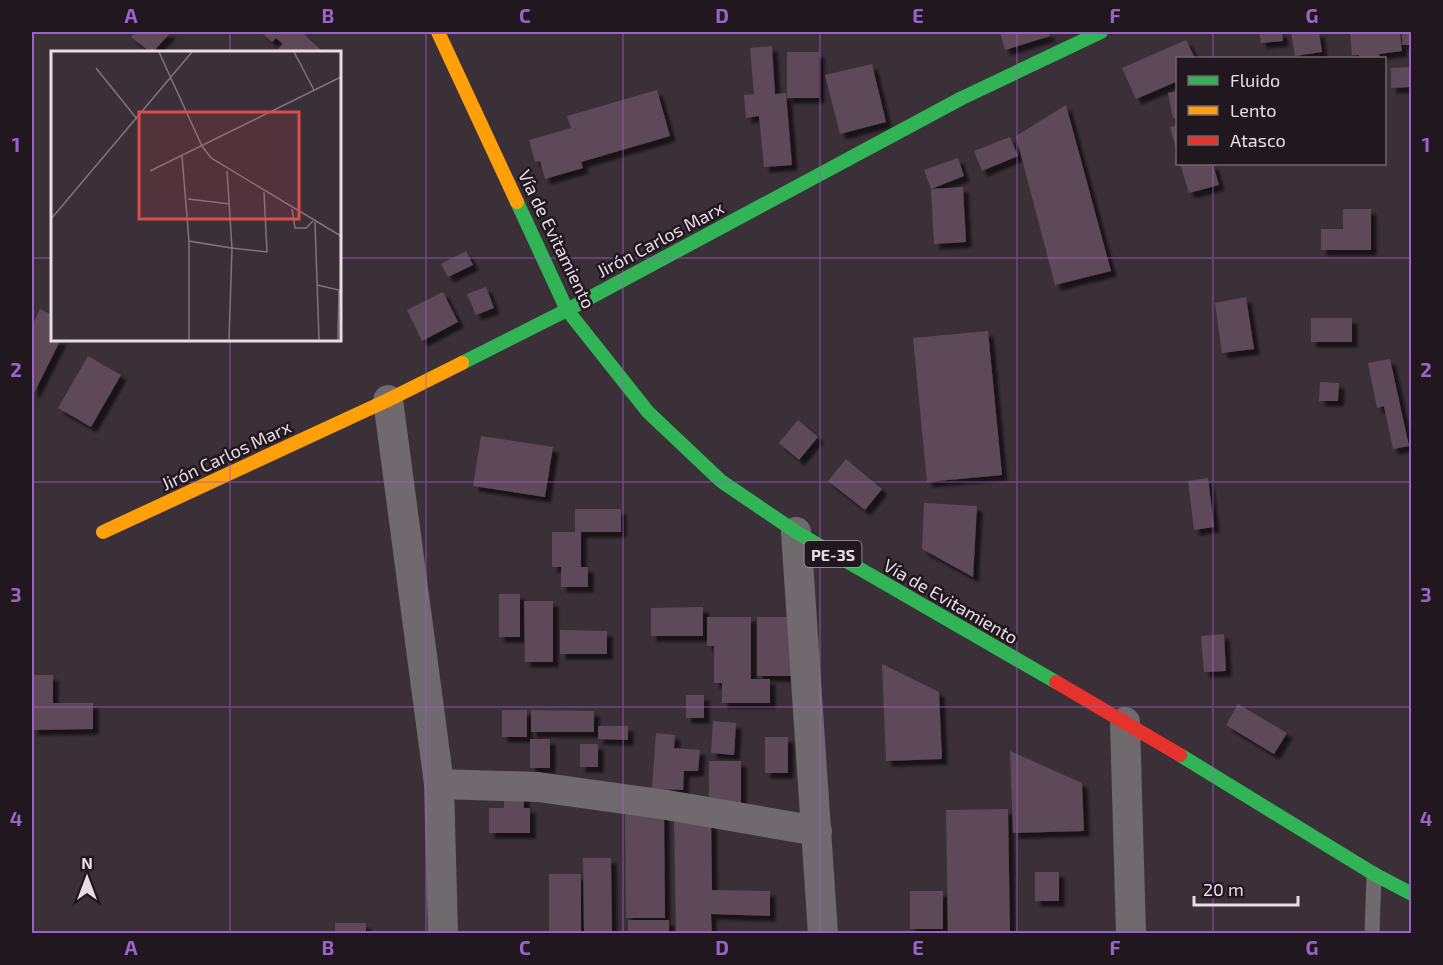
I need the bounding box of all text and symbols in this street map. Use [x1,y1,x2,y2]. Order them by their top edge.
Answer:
text: A [124,3,138,27]
text: B [322,3,334,27]
text: C [519,3,531,27]
text: D [715,3,729,27]
text: E [912,3,924,27]
text: F [1109,3,1121,27]
text: G [1306,3,1318,27]
inset map [51,51,340,340]
legend [1176,57,1386,165]
text: Fluido [1230,69,1280,91]
text: Lento [1230,99,1276,121]
text: Atasco [1230,129,1286,151]
text: 1 [12,132,20,156]
text: 1 [1422,132,1430,156]
street label: Vía de Evitamiento [514,166,600,312]
street label: Jirón Carlos Marx [593,196,728,282]
text: 2 [10,357,22,381]
text: 2 [1420,357,1432,381]
street label: Jirón Carlos Marx [158,415,295,495]
road number: PE-3S [804,541,862,567]
street label: Vía de Evitamiento [880,554,1022,648]
text: 3 [10,582,22,606]
text: 3 [1420,582,1432,606]
text: 4 [10,806,23,830]
text: 4 [1420,806,1433,830]
north arrow [57,848,117,908]
text: N [81,853,93,872]
scale bar [1194,869,1298,907]
text: 20 m [1203,878,1244,900]
text: A [124,935,138,959]
text: B [322,935,334,959]
text: C [519,935,531,959]
text: D [715,935,729,959]
text: E [912,935,924,959]
text: F [1109,935,1121,959]
text: G [1306,935,1318,959]

